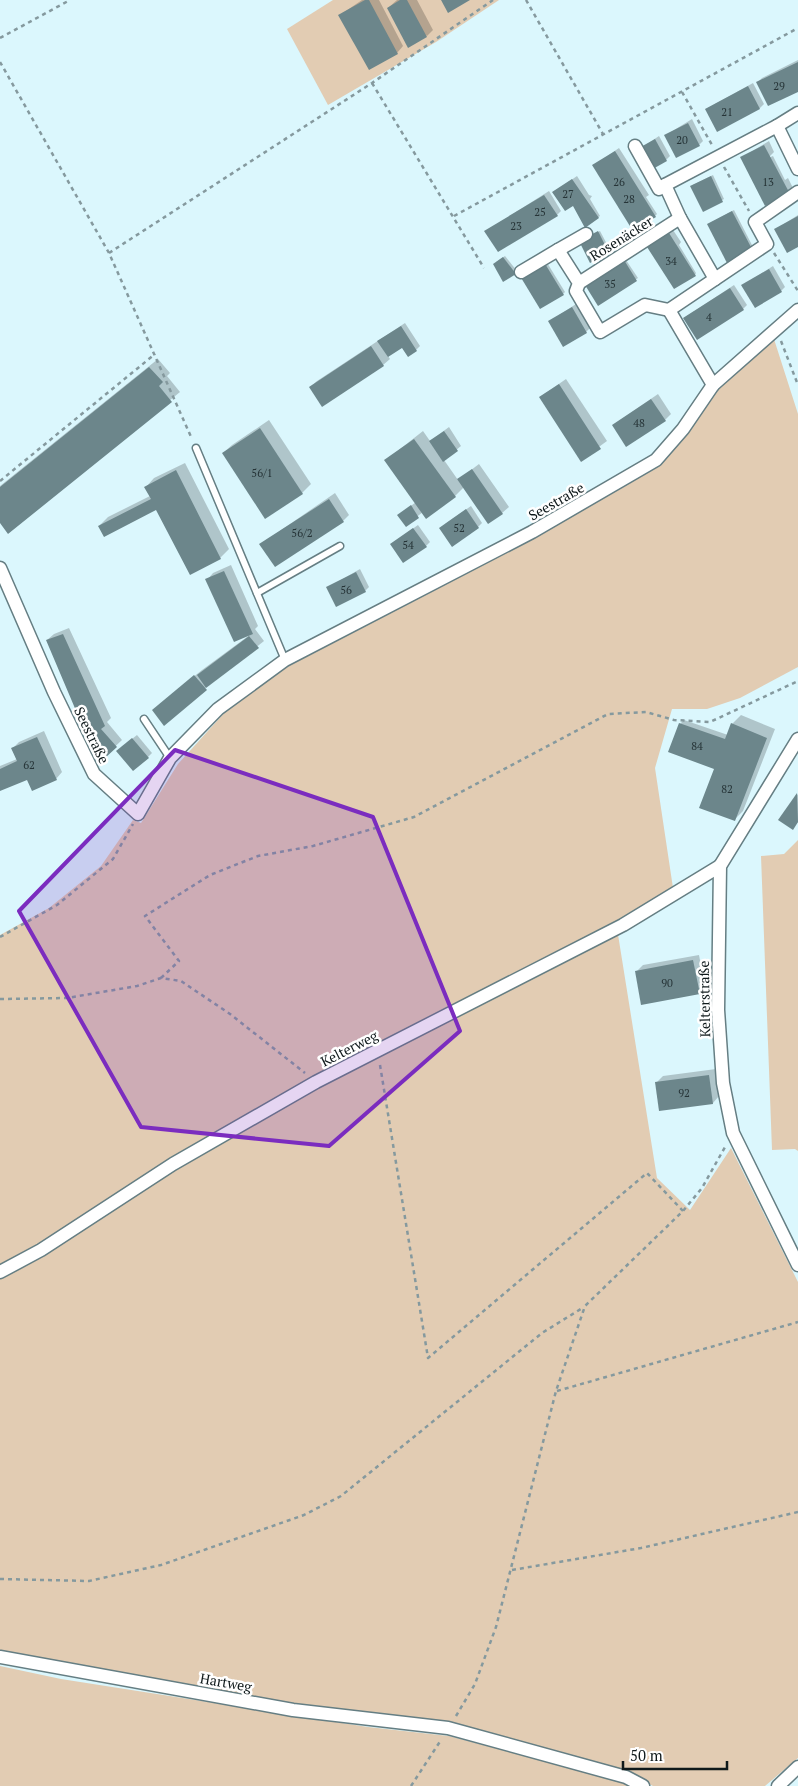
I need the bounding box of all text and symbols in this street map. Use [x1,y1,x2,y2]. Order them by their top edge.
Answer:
house number: 29 [773,79,785,93]
house number: 21 [721,105,733,119]
house number: 20 [676,133,688,147]
house number: 26 [613,175,625,189]
house number: 13 [762,175,774,189]
house number: 27 [562,187,574,201]
house number: 28 [623,192,635,206]
house number: 25 [534,205,546,219]
street label: Rosenäcker [586,211,657,265]
house number: 23 [510,219,522,233]
house number: 34 [665,254,677,268]
house number: 35 [604,277,616,291]
house number: 4 [706,310,712,324]
house number: 48 [633,416,645,430]
house number: 56/1 [251,466,273,480]
street label: Seestraße [525,477,587,525]
house number: 52 [453,521,465,535]
house number: 56/2 [291,526,313,540]
house number: 54 [402,538,414,552]
house number: 56 [340,583,352,597]
street label: Seestraße [70,703,114,767]
house number: 84 [691,739,703,753]
house number: 62 [23,758,35,772]
house number: 82 [721,782,733,796]
street label: Kelterstraße [694,960,714,1038]
house number: 90 [661,976,673,990]
street label: Kelterweg [317,1025,381,1070]
house number: 92 [678,1086,690,1100]
street label: Hartweg [199,1668,254,1696]
scale bar [623,1738,727,1770]
text: 50 m [630,1745,663,1765]

